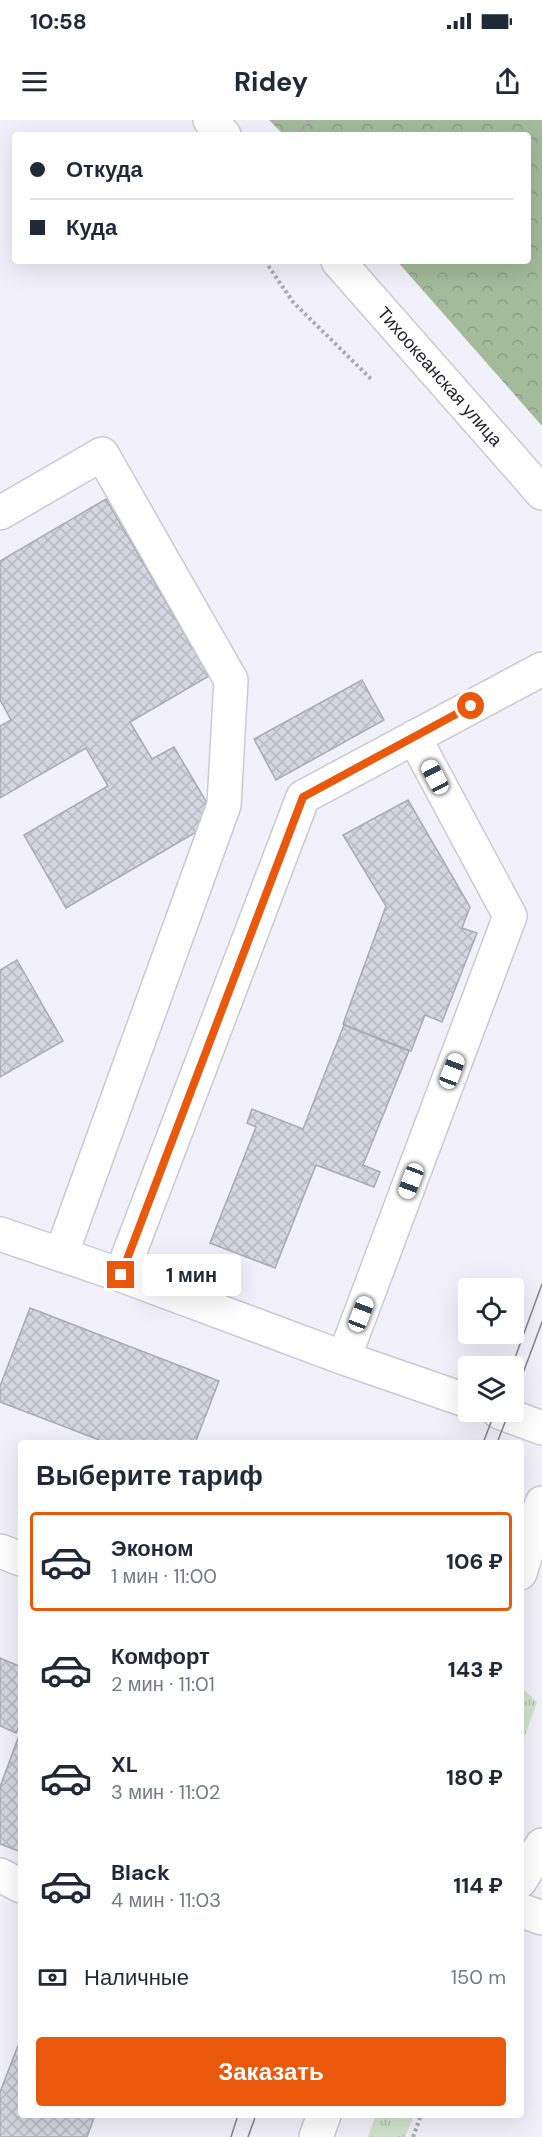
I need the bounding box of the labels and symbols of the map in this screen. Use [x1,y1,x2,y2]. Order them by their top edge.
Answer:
street label: Тихоокеанская улица [372,302,508,452]
route start [457,692,484,719]
car [419,757,451,797]
car [437,1051,467,1091]
car [396,1161,426,1201]
callout: 1 мин [142,1254,241,1296]
route end [107,1261,134,1288]
car [346,1294,376,1334]

